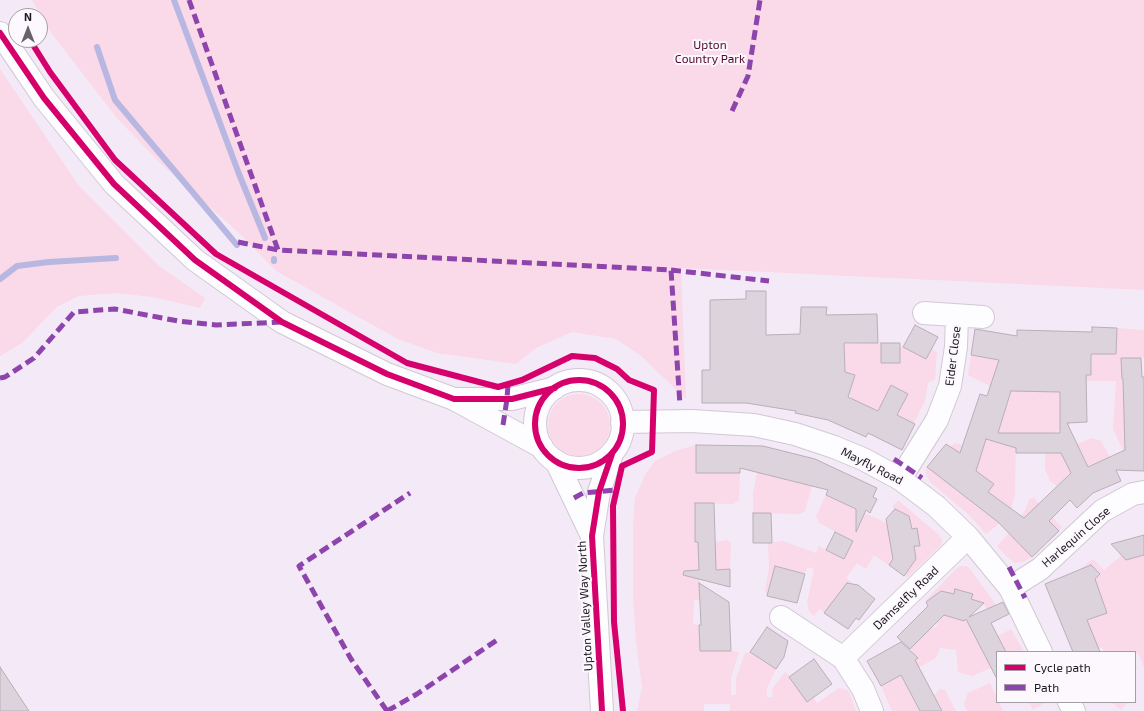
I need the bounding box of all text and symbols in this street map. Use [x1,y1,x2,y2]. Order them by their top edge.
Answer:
north arrow [8,8,48,48]
text: N [24,10,32,23]
park label: Upton Country Park [675,38,745,66]
street label: Eider Close [942,325,964,387]
street label: Mayfly Road [838,444,906,488]
street label: Harlequin Close [1039,504,1113,570]
street label: Upton Valley Way North [574,540,596,672]
street label: Damselfly Road [870,563,942,633]
legend [996,651,1136,703]
text: Cycle path [1034,660,1091,674]
text: Path [1034,680,1059,694]

